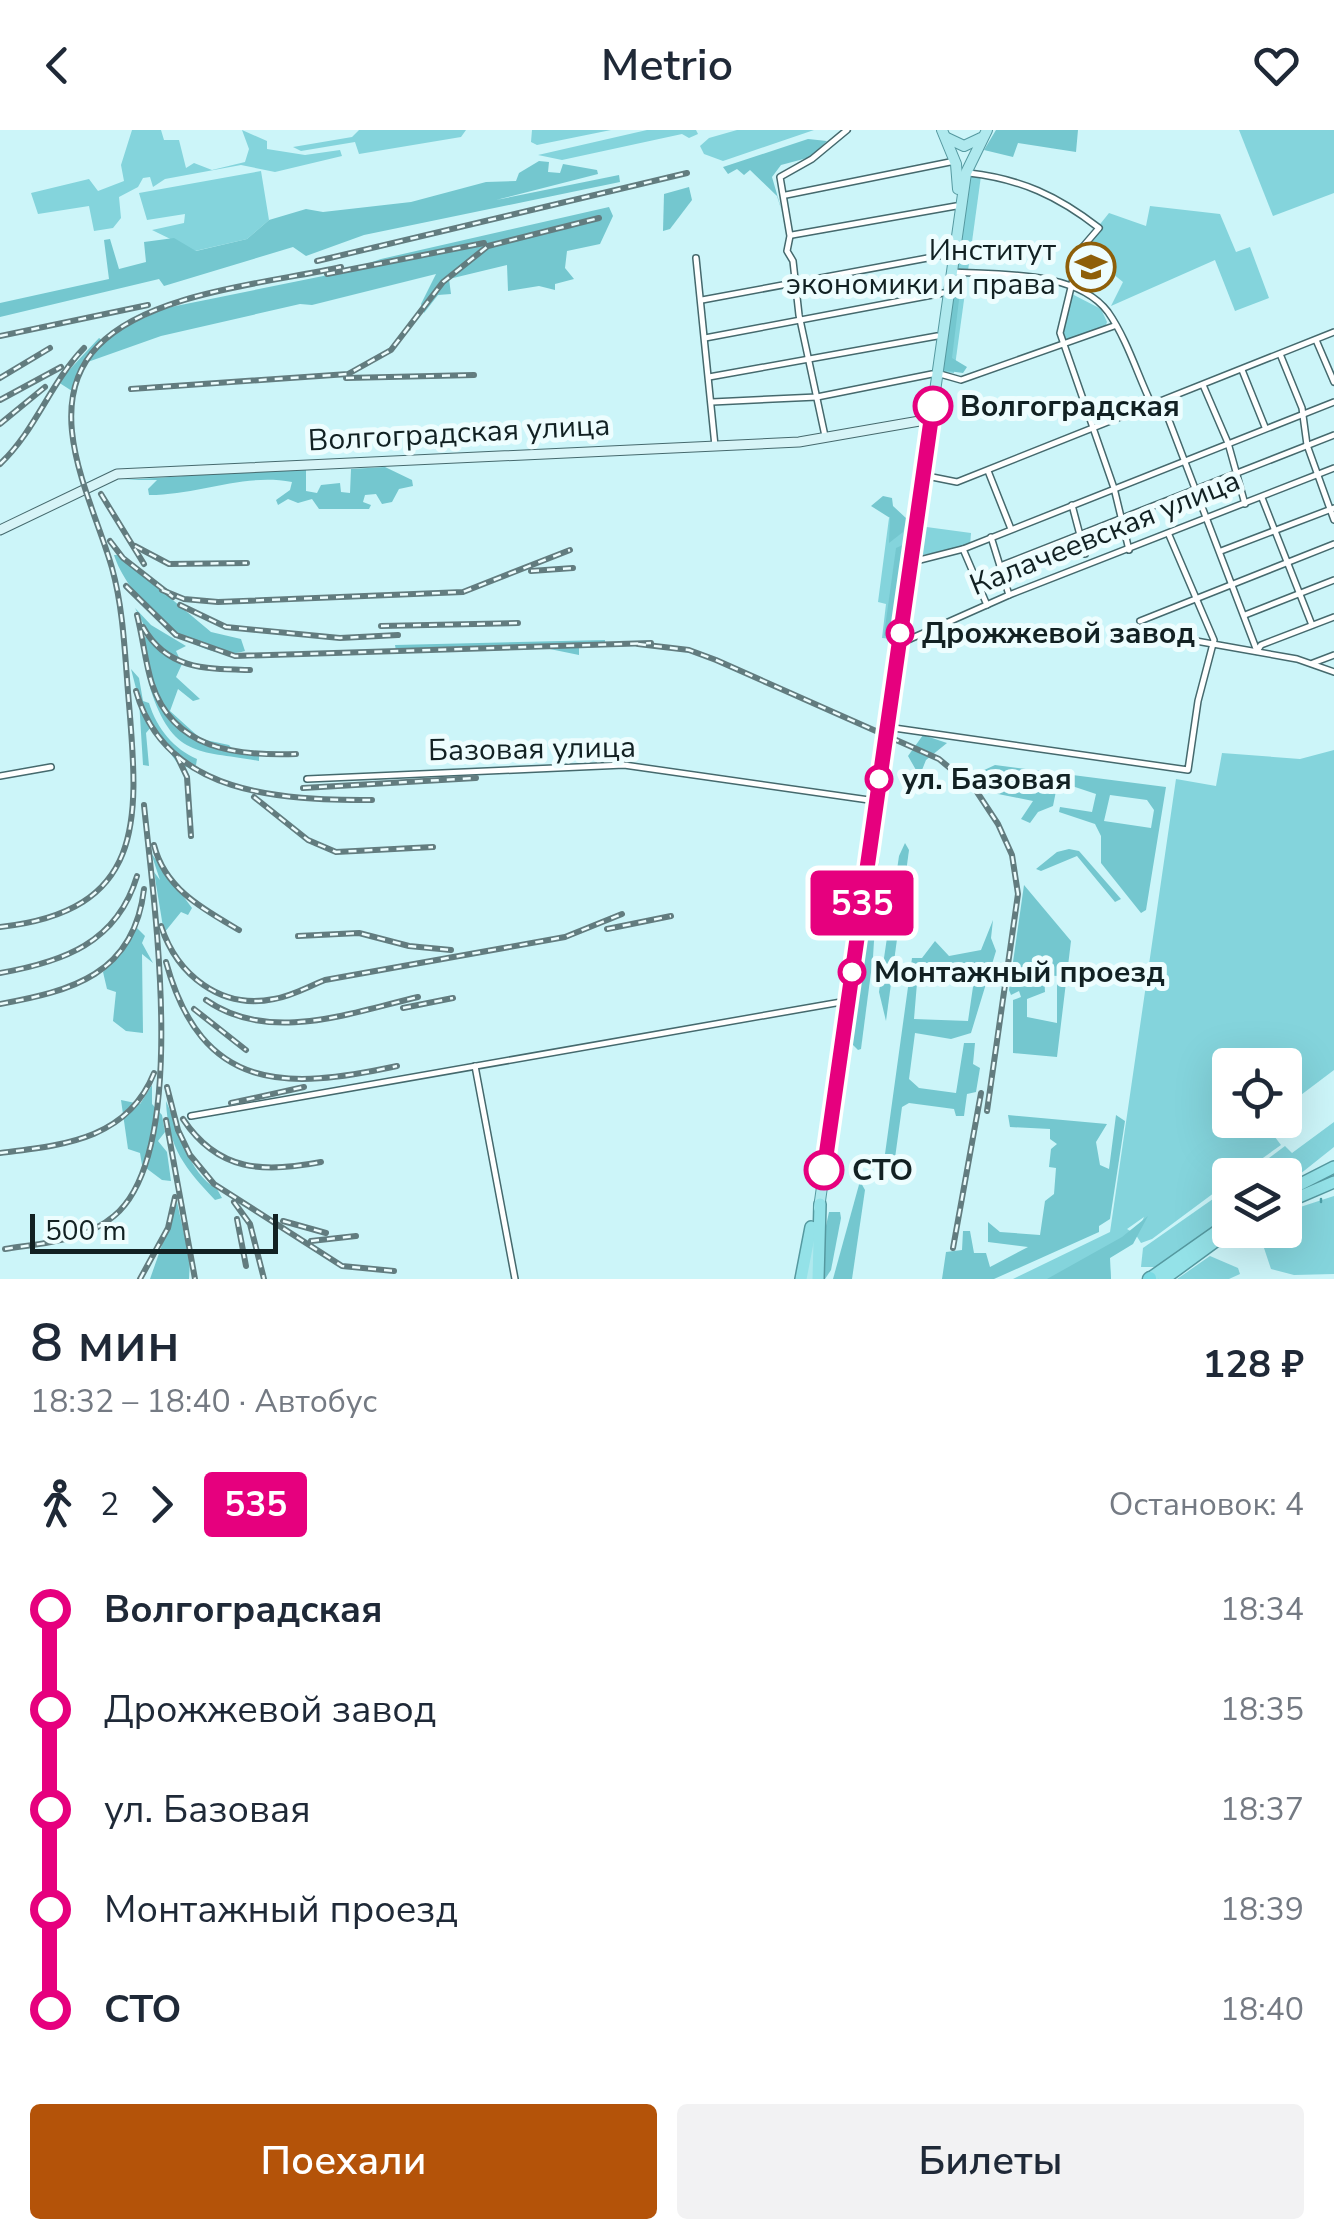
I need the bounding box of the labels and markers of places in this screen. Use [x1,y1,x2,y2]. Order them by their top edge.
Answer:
place label: Институт экономики и права [786,230,1057,305]
school or university icon: Институт экономики и права [1065,241,1117,293]
place label: Волгоградская [960,386,1180,427]
marker: Волгоградская [914,387,952,425]
place label: Дрожжевой завод [922,613,1195,654]
marker: Дрожжевой завод [887,620,913,646]
place label: ул. Базовая [902,759,1072,800]
marker: ул. Базовая [866,766,892,792]
place label: Монтажный проезд [874,952,1165,993]
marker: Монтажный проезд [839,959,865,985]
place label: СТО [852,1150,913,1191]
marker: СТО [805,1151,843,1189]

